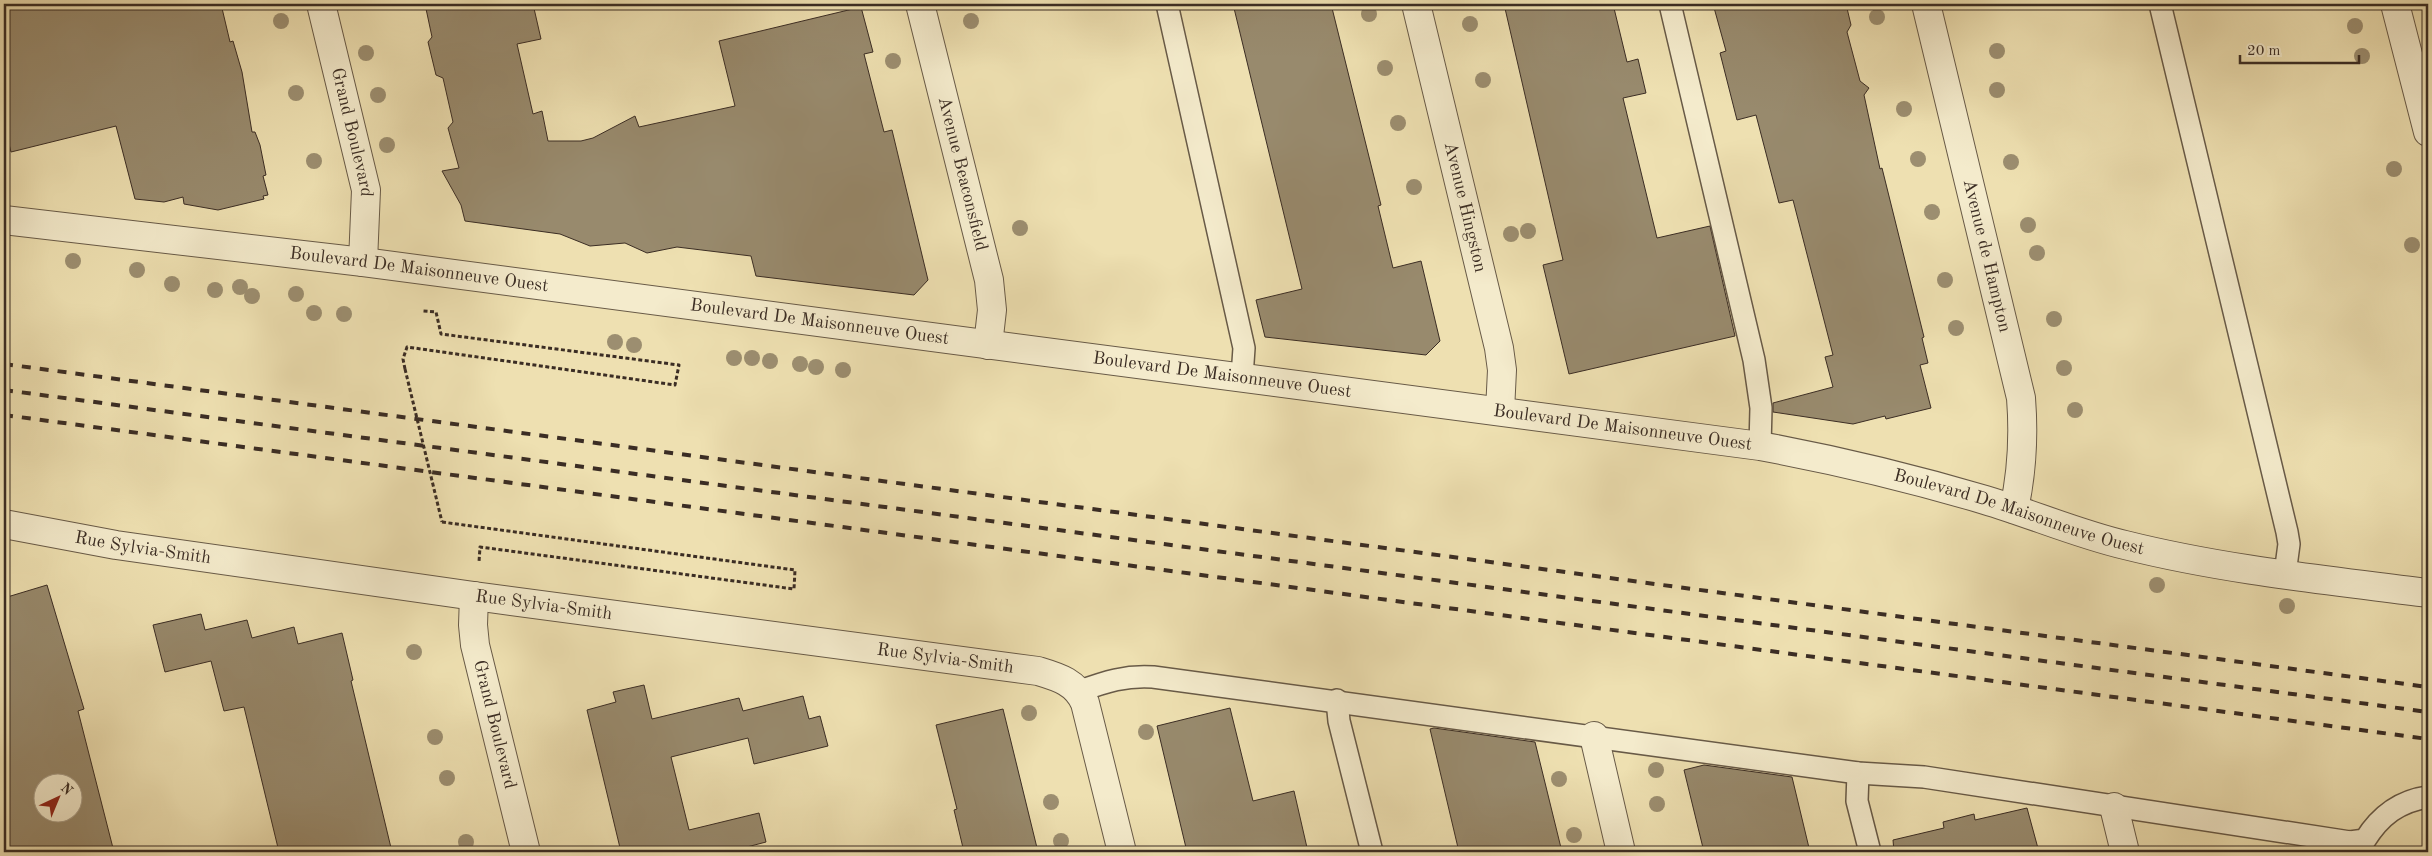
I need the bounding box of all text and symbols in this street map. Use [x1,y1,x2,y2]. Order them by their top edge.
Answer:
scale bar [2240,32,2358,64]
text: 20 m [2247,44,2281,59]
street label: Grand Boulevard [328,66,375,197]
street label: Avenue Beaconsfield [935,95,990,253]
street label: Avenue Hingston [1441,140,1489,274]
street label: Avenue de Hampton [1960,178,2014,334]
street label: Boulevard De Maisonneuve Ouest [289,244,550,295]
street label: Boulevard De Maisonneuve Ouest [689,296,950,348]
street label: Boulevard De Maisonneuve Ouest [1092,349,1353,401]
street label: Boulevard De Maisonneuve Ouest [1492,402,1753,454]
street label: Boulevard De Maisonneuve Ouest [1892,466,2146,558]
street label: Rue Sylvia-Smith [73,528,213,567]
street label: Rue Sylvia-Smith [474,587,614,623]
street label: Rue Sylvia-Smith [876,641,1015,677]
street label: Grand Boulevard [470,658,519,791]
north arrow [32,774,82,824]
text: N [58,781,75,798]

